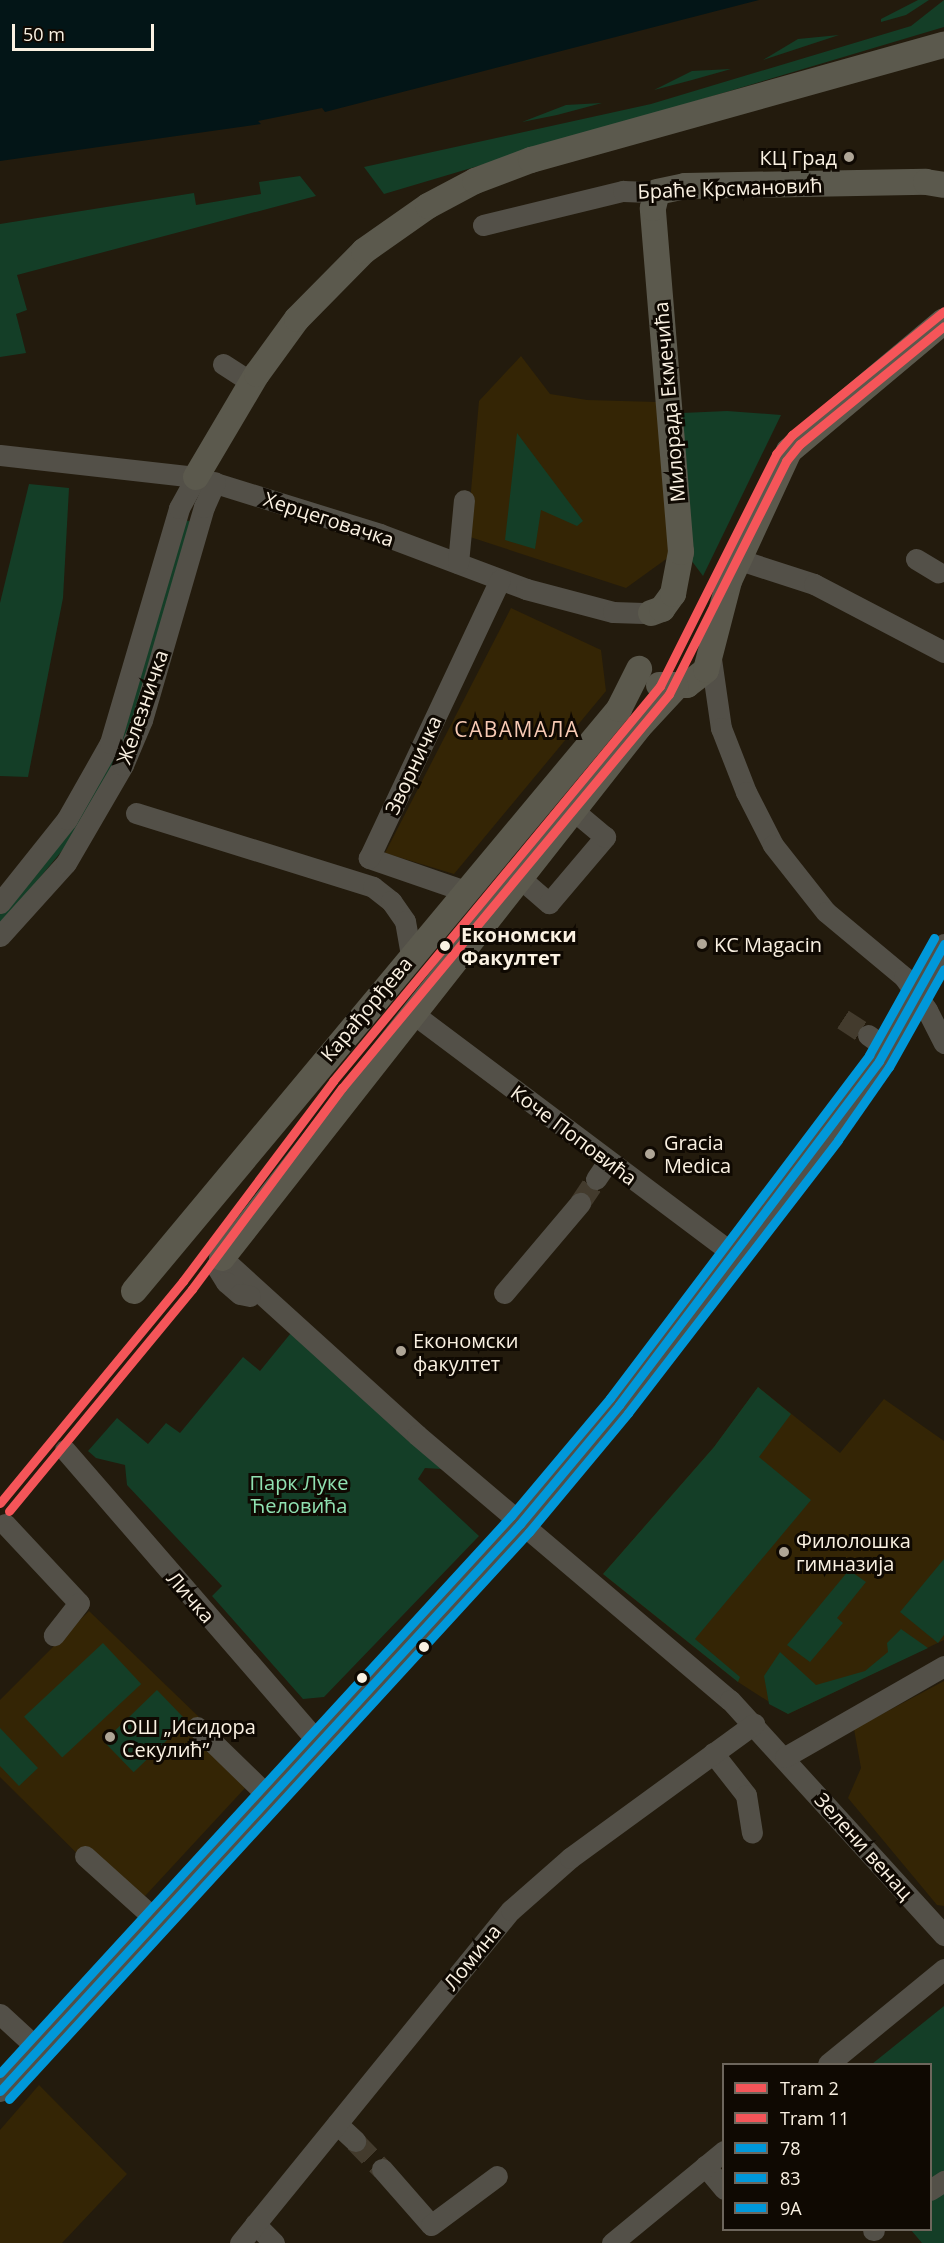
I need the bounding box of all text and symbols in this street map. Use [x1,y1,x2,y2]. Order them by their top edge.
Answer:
scale bar [15,12,158,50]
text: 50 m [23,22,65,46]
place label: КЦ Град [760,145,837,169]
marker: КЦ Град [842,150,856,164]
street label: Браће Крсмановић [637,173,823,203]
street label: Милорада Екмечића [648,301,690,503]
street label: Херцеговачка [261,487,397,551]
street label: Железничка [111,647,173,767]
street label: Зворничка [380,712,446,818]
district label: САВАМАЛА [454,716,580,742]
place label: Економски Факултет [461,922,577,969]
place label: KC Magacin [714,932,822,956]
marker: Економски Факултет [434,935,456,957]
marker: KC Magacin [695,937,709,951]
street label: Карађорђева [315,952,417,1066]
street label: Коче Поповића [506,1080,642,1190]
place label: Gracia Medica [664,1130,731,1177]
marker: Gracia Medica [641,1145,659,1163]
place label: Економски факултет [413,1328,518,1375]
marker: Економски факултет [394,1344,408,1358]
park label: Парк Луке Ћеловића [249,1471,349,1518]
place label: Филолошка гимназија [796,1528,911,1575]
marker: Филолошка гимназија [777,1545,791,1559]
street label: Личка [162,1566,220,1628]
unlabelled marker [418,1641,430,1653]
unlabelled marker [356,1672,368,1684]
place label: ОШ „Исидора Секулић” [122,1714,256,1761]
marker: ОШ „Исидора Секулић” [103,1730,117,1744]
street label: Зелени венац [810,1788,918,1904]
street label: Ломина [438,1919,506,1995]
legend [722,2063,932,2231]
text: Tram 2 [780,2076,839,2100]
text: Tram 11 [780,2106,849,2130]
text: 78 [780,2136,801,2160]
text: 83 [780,2166,801,2190]
text: 9A [780,2196,802,2220]

